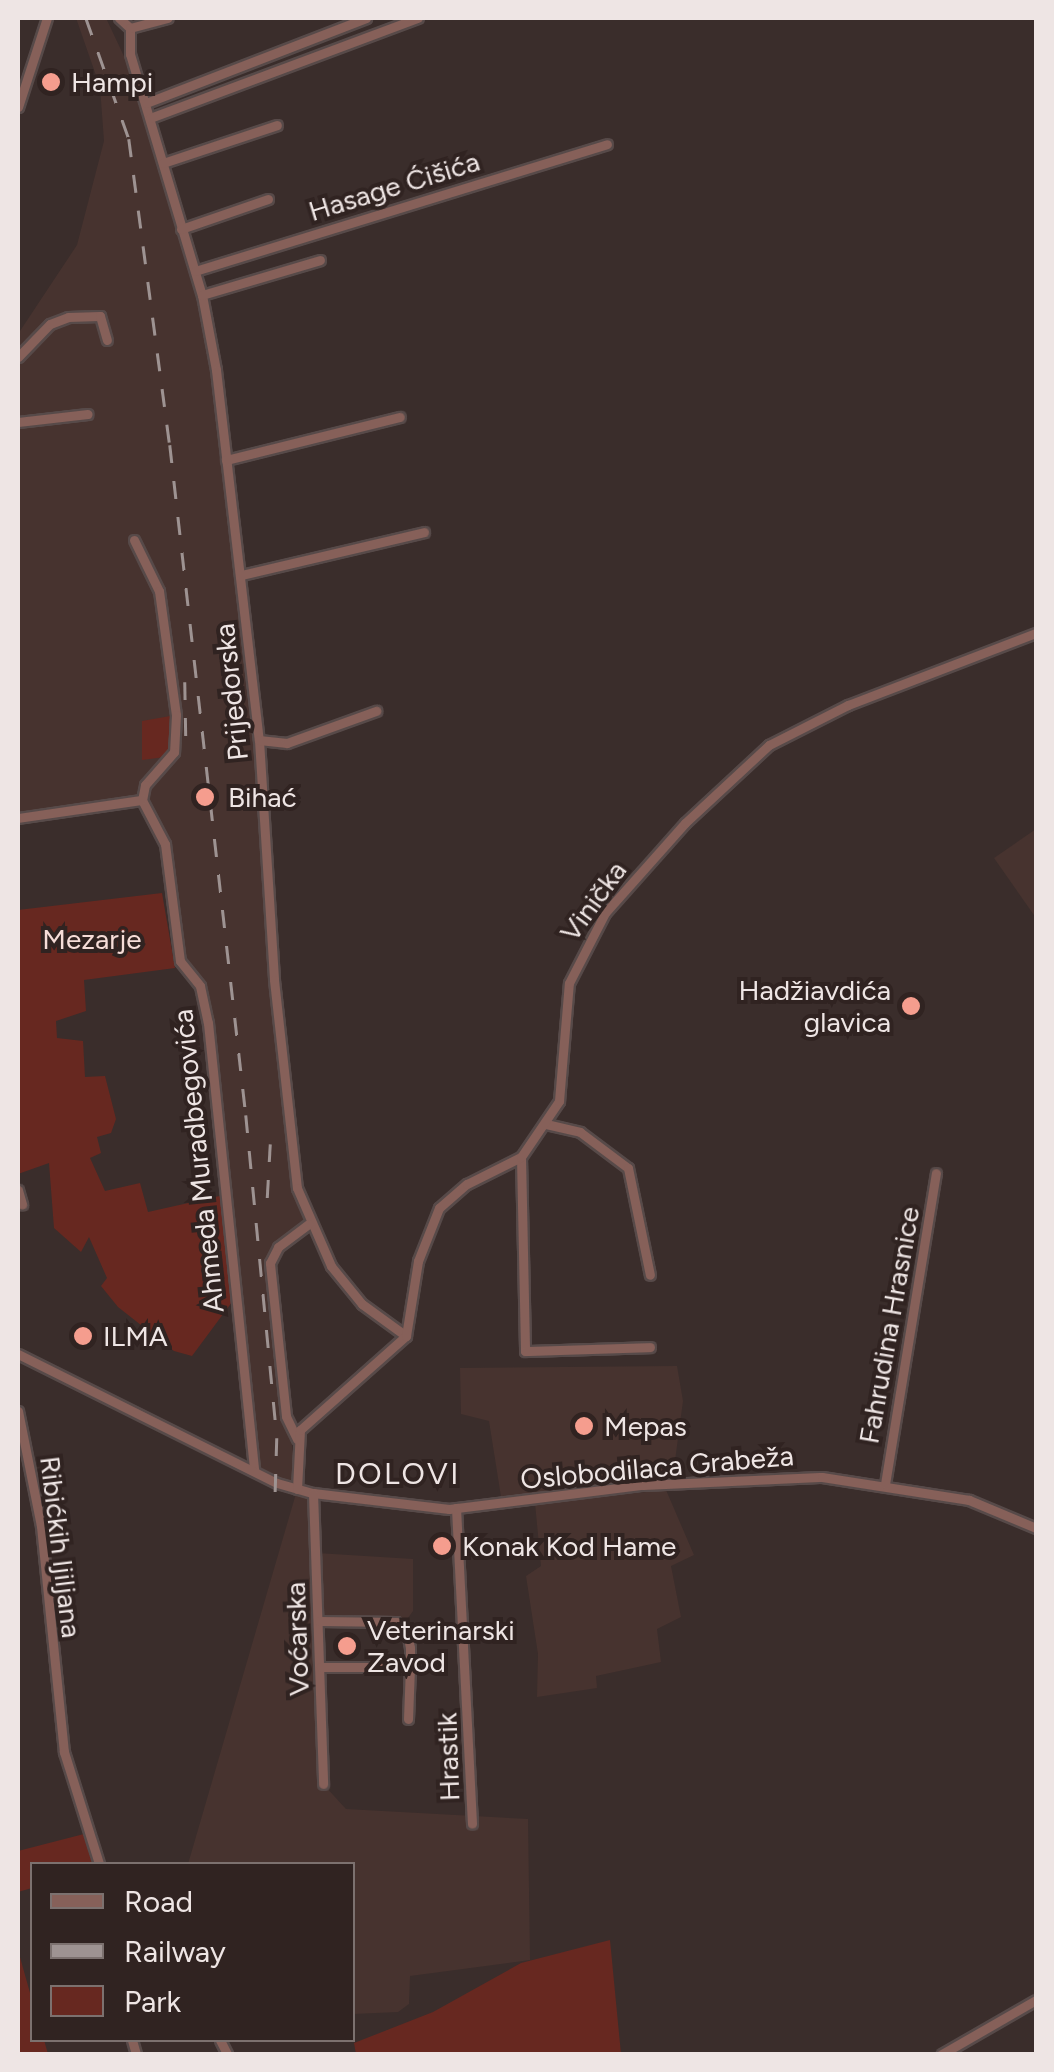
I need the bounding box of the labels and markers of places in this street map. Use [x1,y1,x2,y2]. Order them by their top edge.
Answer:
place label: Hampi [71,65,153,99]
marker: Hampi [40,71,62,93]
place label: Bihać [228,780,297,814]
marker: Bihać [192,784,218,810]
place label: Hadžiavdića glavica [738,973,891,1039]
marker: Hadžiavdića glavica [900,995,922,1017]
place label: ILMA [103,1319,168,1353]
marker: ILMA [72,1325,94,1347]
place label: Mepas [604,1409,687,1443]
marker: Mepas [573,1415,595,1437]
place label: Konak Kod Hame [462,1529,676,1563]
marker: Konak Kod Hame [431,1535,453,1557]
place label: Veterinarski Zavod [367,1613,515,1679]
marker: Veterinarski Zavod [336,1635,358,1657]

